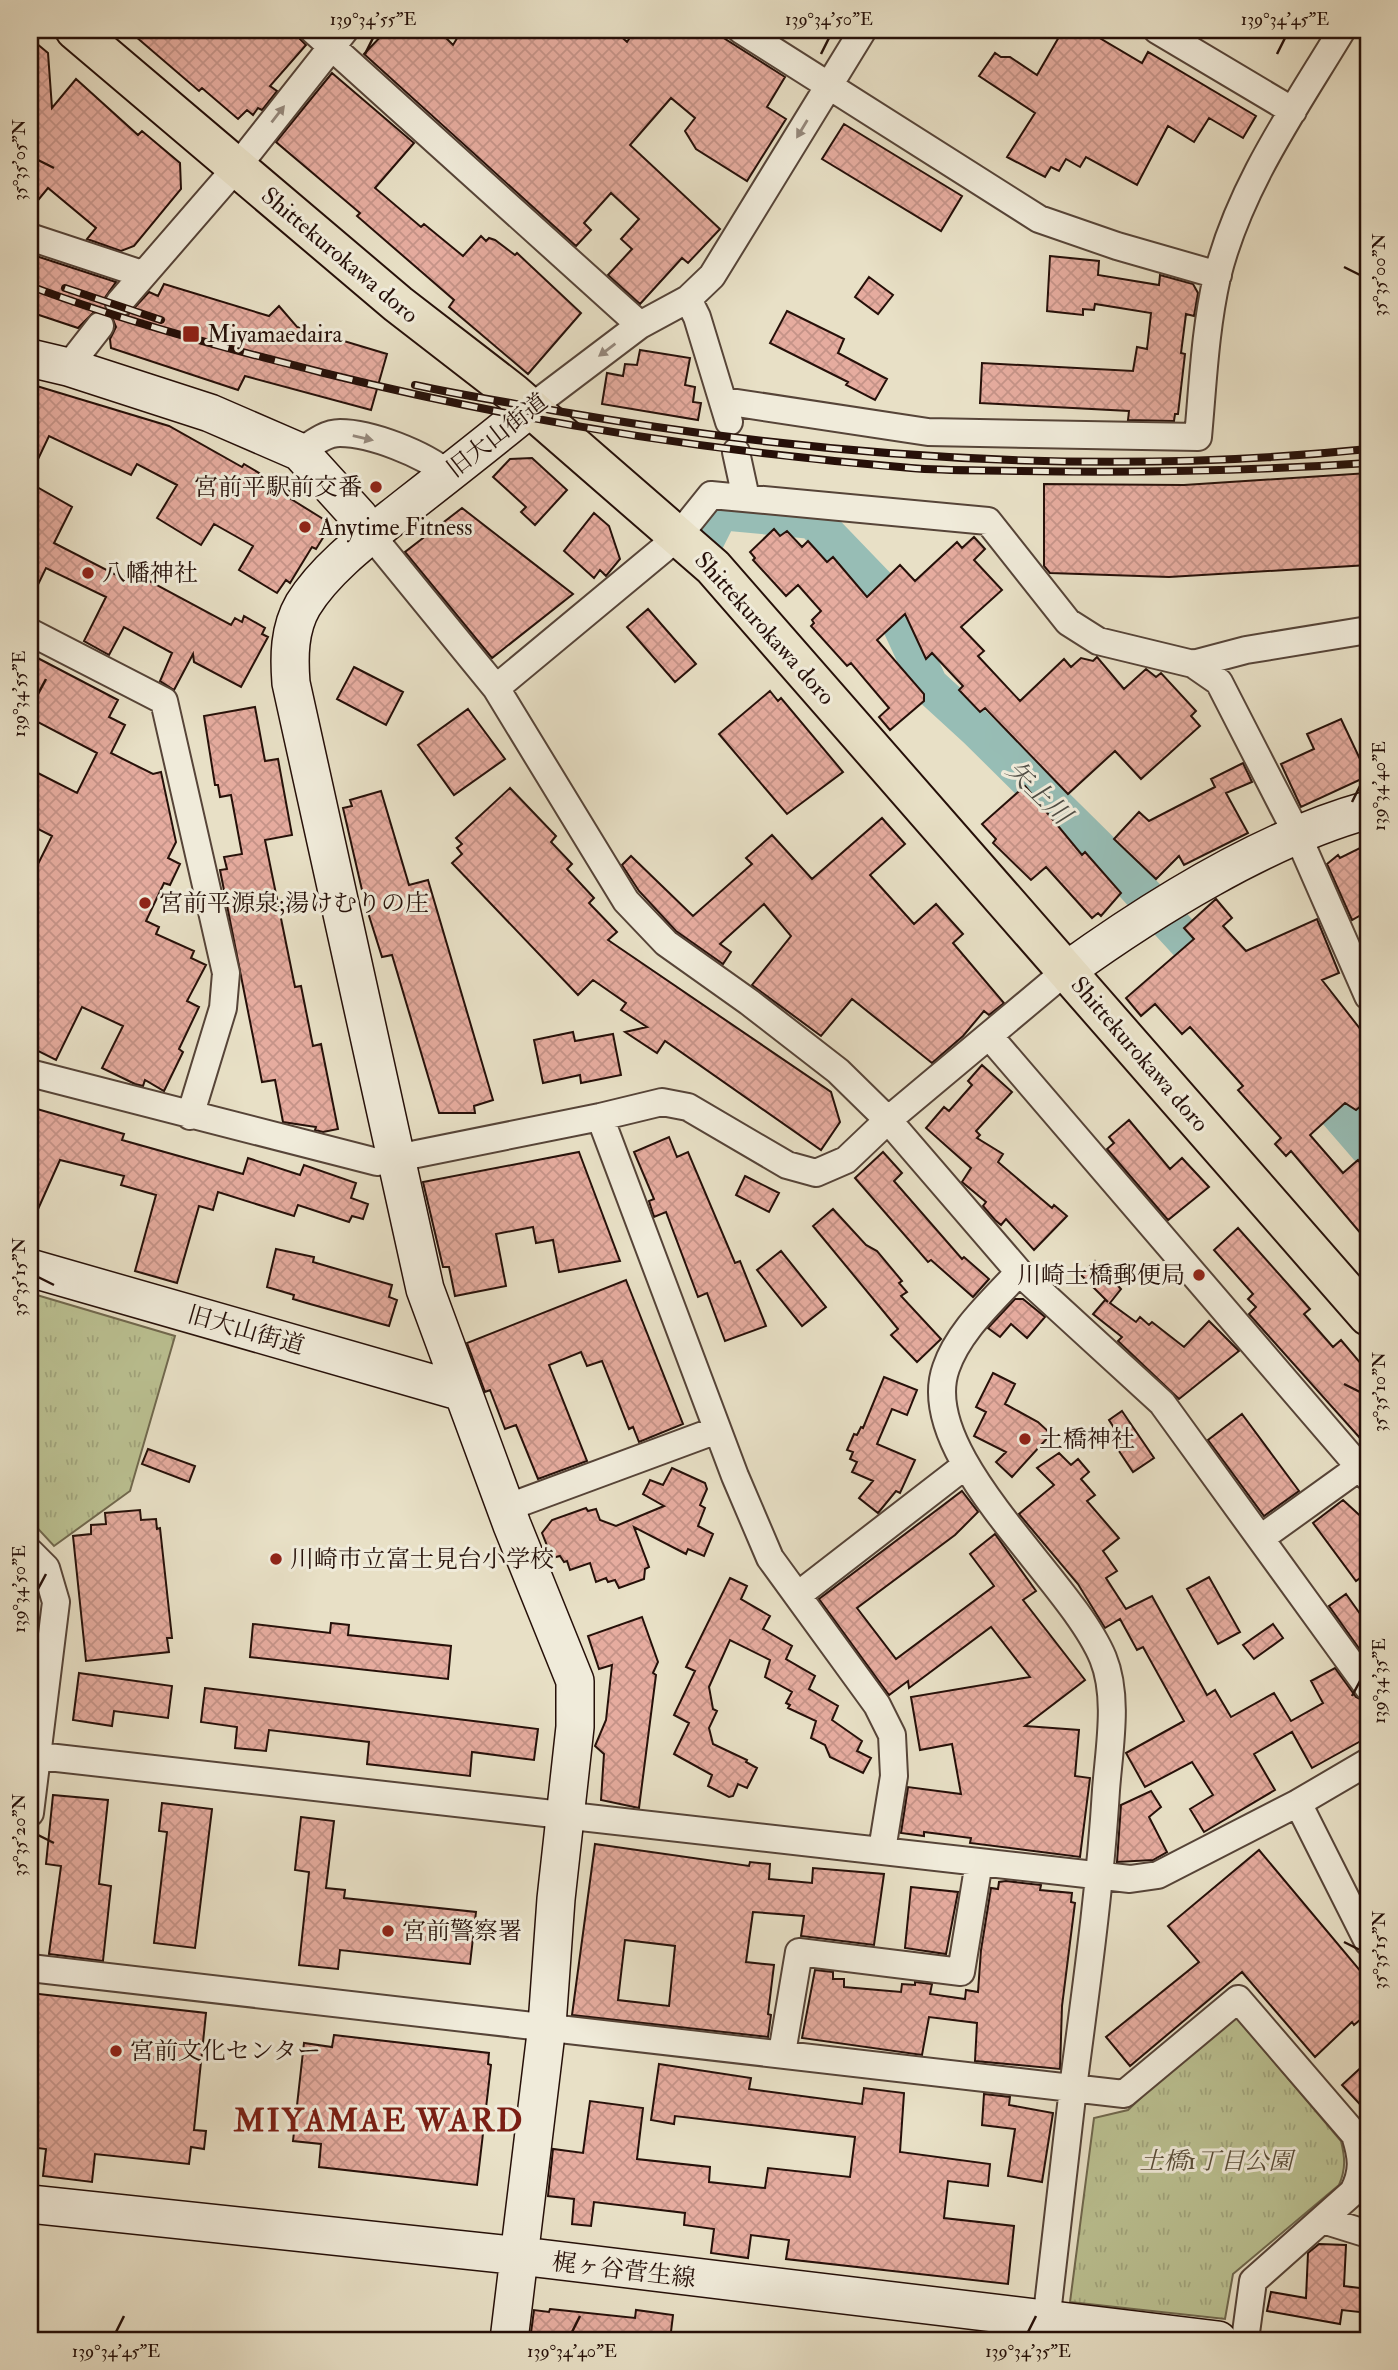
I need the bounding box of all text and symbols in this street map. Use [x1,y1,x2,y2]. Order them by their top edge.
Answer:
text: 139°34'55"E [330,8,416,31]
text: 139°34'50"E [785,8,873,31]
text: 139°34'45"E [1241,8,1329,31]
one-way arrow [270,106,285,124]
text: 35°35'05"N [8,119,31,201]
one-way arrow [795,120,808,139]
street label: Shittekurokawa doro [255,180,425,330]
text: 35°35'00"N [1368,233,1391,317]
place label: Miyamaedaira [207,319,343,350]
marker: Miyamaedaira [181,324,201,344]
one-way arrow [598,343,616,357]
street label: 旧大山街道 [440,386,554,485]
one-way arrow [352,433,374,444]
place label: 宮前平駅前交番 [194,472,362,503]
marker: 宮前平駅前交番 [368,479,384,495]
place label: Anytime Fitness [318,512,472,543]
marker: Anytime Fitness [297,519,313,535]
street label: Shittekurokawa doro [687,545,842,712]
place label: 八幡神社 [102,558,198,589]
marker: 八幡神社 [80,565,96,581]
text: 139°34'55"E [8,651,31,737]
text: 139°34'40"E [1368,741,1391,831]
water label: 矢上川 [999,754,1080,833]
place label: 宮前平源泉;湯けむりの庄 [159,888,429,919]
marker: 宮前平源泉;湯けむりの庄 [137,895,153,911]
street label: Shittekurokawa doro [1064,970,1216,1139]
text: 35°35'15"N [8,1238,31,1316]
place label: 川崎土橋郵便局 [1017,1260,1185,1291]
marker: 川崎土橋郵便局 [1191,1267,1207,1283]
street label: 旧大山街道 [184,1299,308,1362]
text: 35°35'10"N [1368,1352,1391,1432]
place label: 土橋神社 [1039,1424,1135,1455]
marker: 土橋神社 [1017,1431,1033,1447]
place label: 川崎市立富士見台小学校 [290,1544,554,1575]
text: 139°34'50"E [8,1545,31,1633]
marker: 川崎市立富士見台小学校 [268,1551,284,1567]
text: 139°34'35"E [1368,1638,1391,1724]
text: 35°35'20"N [8,1794,31,1876]
text: 35°35'15"N [1368,1911,1391,1989]
place label: 宮前警察署 [402,1916,522,1947]
marker: 宮前警察署 [380,1923,396,1939]
place label: 宮前文化センター [130,2036,321,2067]
marker: 宮前文化センター [108,2043,124,2059]
district label: MIYAMAE WARD [233,2101,524,2141]
park label: 土橋1丁目公園 [1140,2146,1296,2177]
street label: 梶ヶ谷菅生線 [551,2246,697,2295]
text: 139°34'45"E [72,2340,160,2363]
text: 139°34'40"E [527,2340,617,2363]
text: 139°34'35"E [985,2340,1071,2363]

